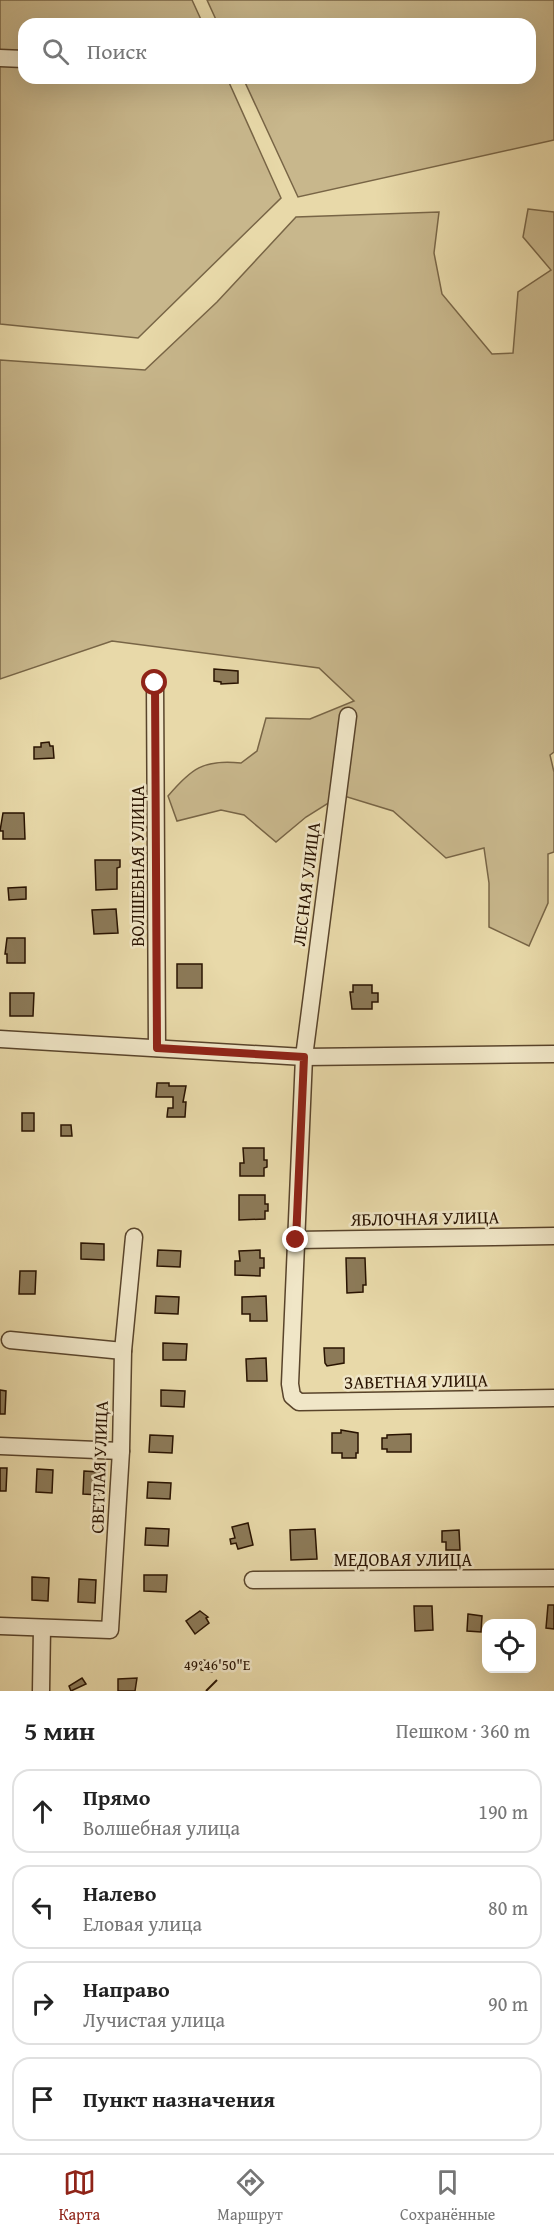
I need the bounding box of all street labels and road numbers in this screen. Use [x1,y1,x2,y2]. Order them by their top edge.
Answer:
street label: ВОЛШЕБНАЯ УЛИЦА [124,785,151,947]
street label: ЛЕСНАЯ УЛИЦА [285,820,327,948]
street label: ЯБЛОЧНАЯ УЛИЦА [349,1203,500,1233]
street label: ЗАВЕТНАЯ УЛИЦА [344,1366,488,1396]
street label: СВЕТЛАЯ УЛИЦА [83,1400,115,1534]
street label: МЕДОВАЯ УЛИЦА [334,1546,472,1573]

